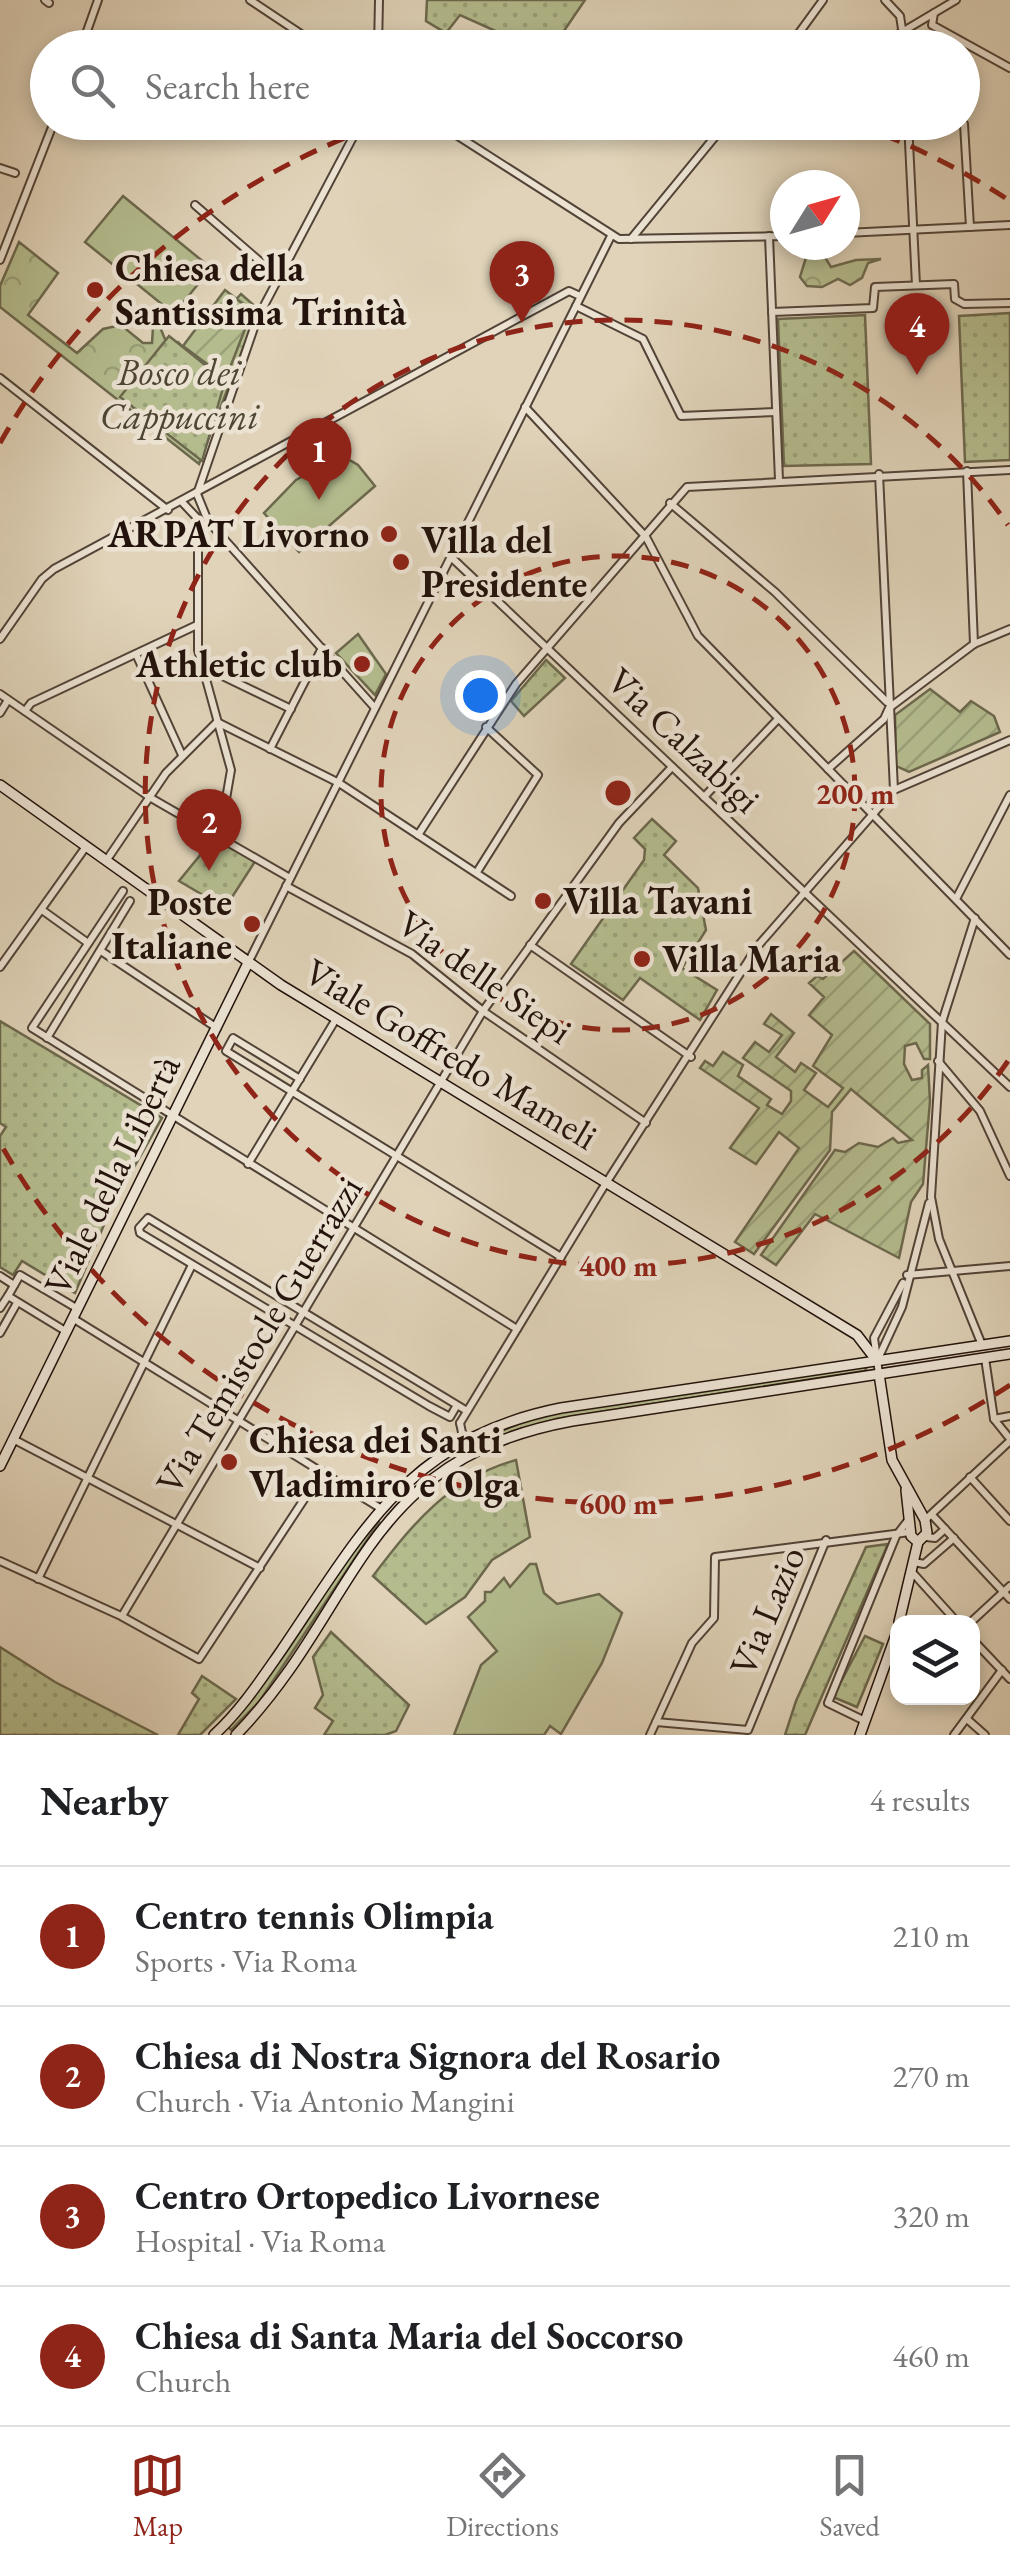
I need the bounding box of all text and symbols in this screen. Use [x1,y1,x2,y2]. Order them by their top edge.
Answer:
search box [30,30,980,140]
icon: search [65,58,120,113]
text: Search here [145,61,310,110]
north arrow [770,170,860,260]
pin: 3 [490,240,554,323]
place label: Chiesa della Santissima Trinità [115,243,407,336]
marker: Chiesa della Santissima Trinità [84,279,106,301]
pin: 4 [884,292,950,375]
park label: Bosco dei Cappuccini [99,347,260,440]
pin: 1 [286,418,352,500]
place label: ARPAT Livorno [106,509,369,558]
place label: Villa del Presidente [421,515,587,608]
marker: ARPAT Livorno [378,523,400,545]
marker: Villa del Presidente [390,551,412,573]
place label: Athletic club [135,639,342,688]
marker: Athletic club [351,653,373,675]
street label: Via Calzabigi [597,656,771,823]
your location [455,670,506,721]
text: 200 m [816,774,894,813]
centre of rings [600,775,636,811]
pin: 2 [176,788,242,871]
place label: Villa Tavani [563,876,752,925]
place label: Poste Italiane [111,877,232,970]
marker: Villa Tavani [532,890,554,912]
street label: Via delle Siepi [388,898,582,1055]
marker: Poste Italiane [241,913,263,935]
place label: Villa Maria [662,934,841,983]
street label: Viale Goffredo Mameli [296,947,607,1160]
marker: Villa Maria [631,948,653,970]
street label: Viale della Libertà [32,1046,191,1303]
street label: Via Temistocle Guerrazzi [144,1167,373,1503]
text: 400 m [579,1246,657,1285]
place label: Chiesa dei Santi Vladimiro e Olga [249,1415,520,1508]
marker: Chiesa dei Santi Vladimiro e Olga [218,1451,240,1473]
text: 600 m [579,1484,657,1523]
street label: Via Lazio [717,1539,816,1683]
map controls [890,1615,980,1705]
button: layers [890,1615,980,1705]
text: Nearby [40,1773,169,1828]
text: 4 results [870,1779,970,1821]
text: Centro tennis Olimpia [135,1891,494,1940]
text: 1 [64,1915,81,1957]
text: 210 m [893,1915,970,1957]
text: Sports · Via Roma [135,1940,357,1982]
text: Chiesa di Nostra Signora del Rosario [135,2031,720,2080]
text: 2 [64,2055,81,2097]
text: 270 m [893,2055,970,2097]
text: Church · Via Antonio Mangini [135,2080,515,2122]
text: Centro Ortopedico Livornese [135,2171,600,2220]
text: 3 [64,2195,81,2237]
text: 320 m [893,2195,970,2237]
text: Hospital · Via Roma [135,2220,385,2262]
text: Chiesa di Santa Maria del Soccorso [135,2311,683,2360]
text: 4 [64,2335,81,2377]
text: 460 m [893,2335,970,2377]
text: Church [135,2360,231,2402]
tab: Map [130,2448,185,2544]
tab: Directions [446,2448,559,2544]
tab: Saved [820,2448,880,2544]

